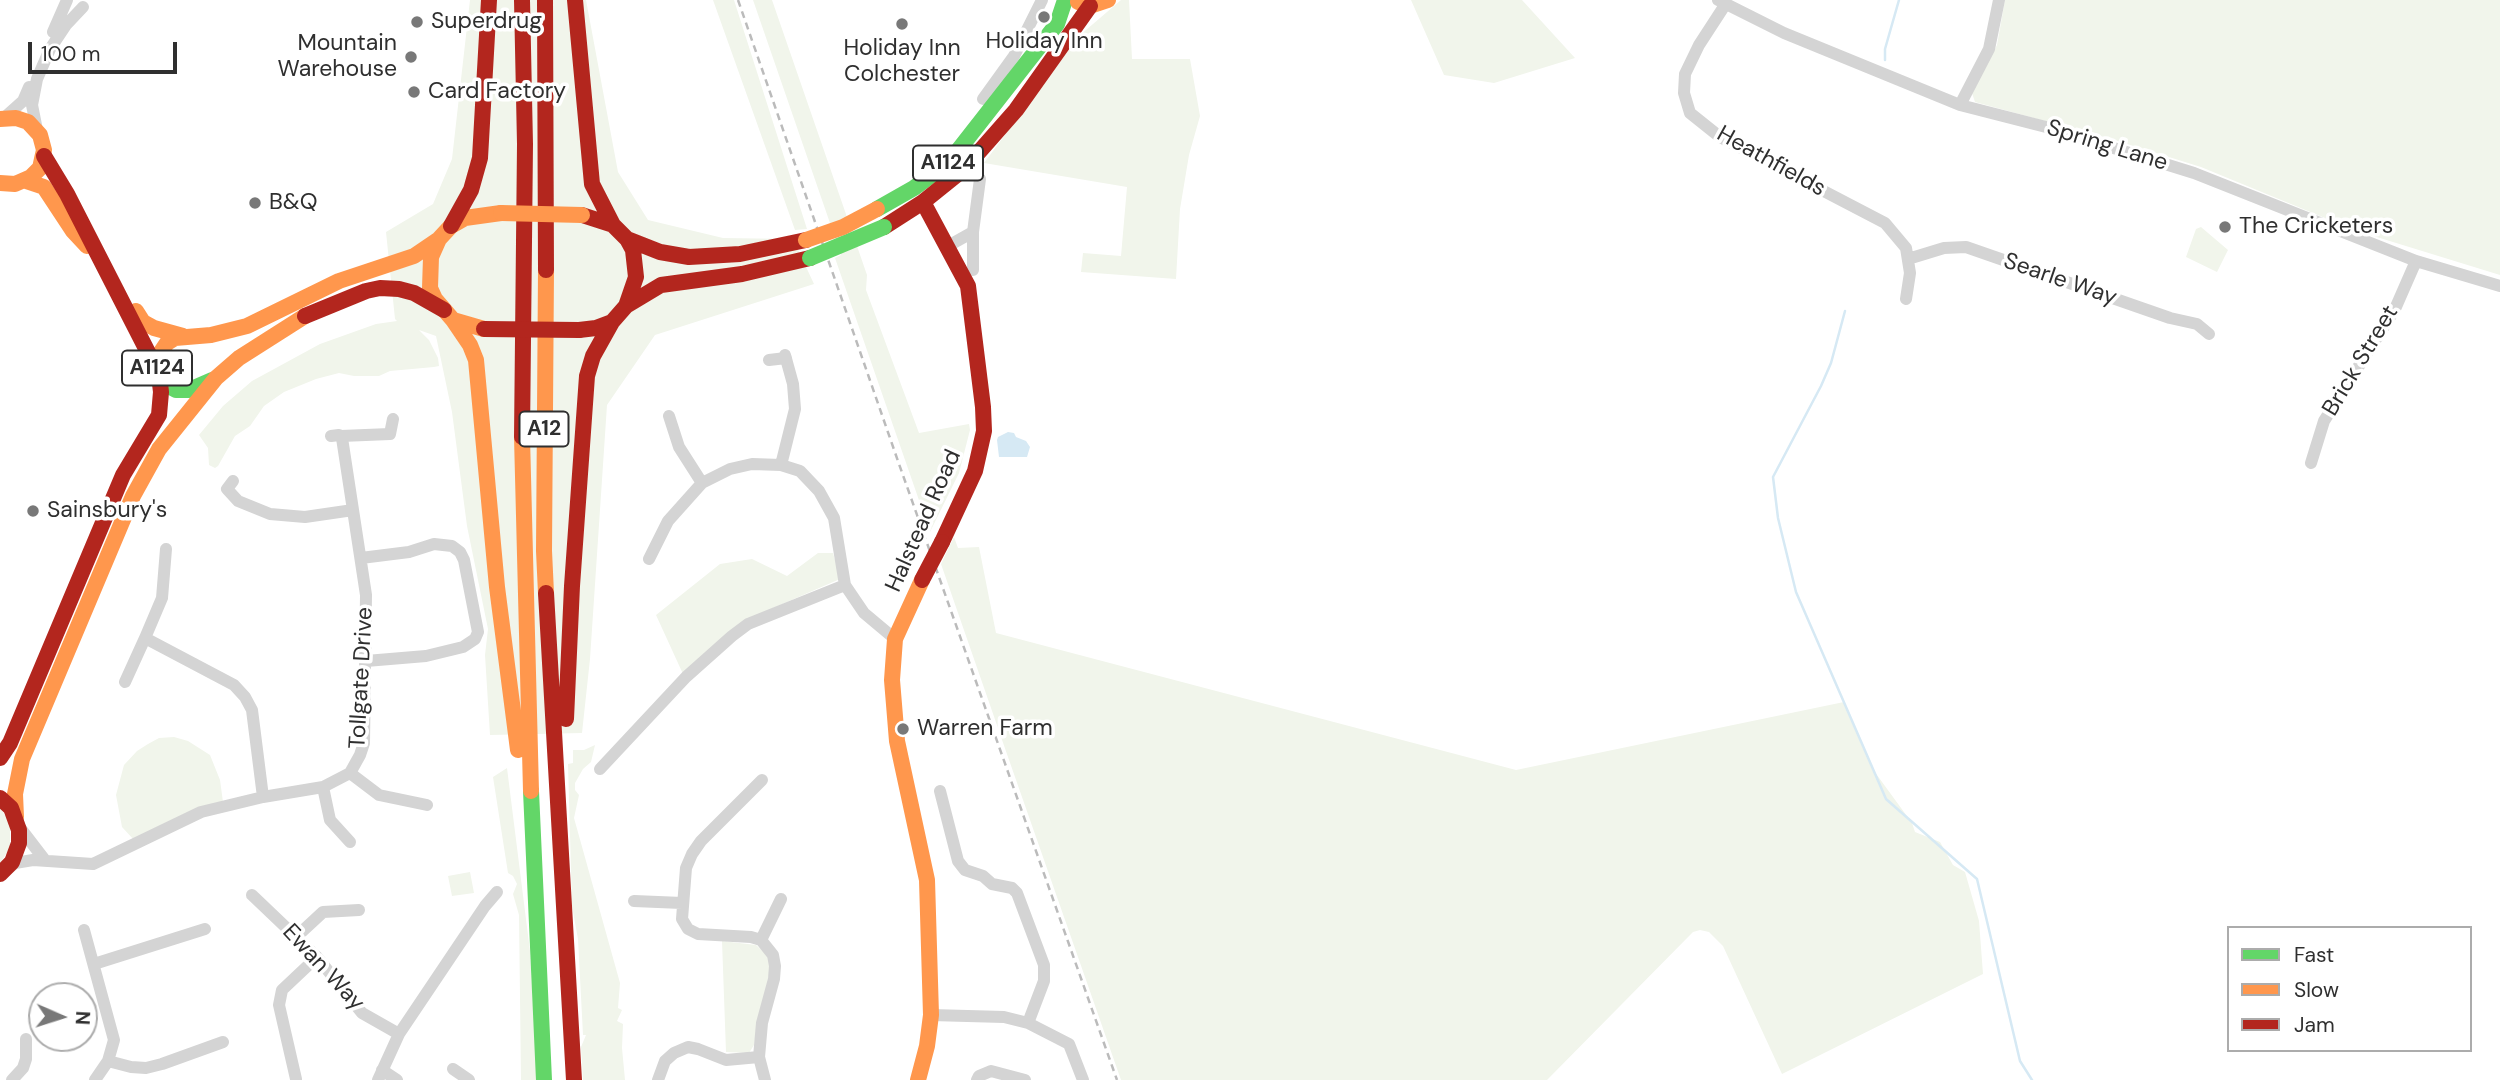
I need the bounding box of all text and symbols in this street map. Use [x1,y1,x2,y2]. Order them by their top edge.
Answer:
place label: Superdrug [431,8,542,36]
marker: Holiday Inn [1036,9,1052,25]
marker: Superdrug [409,14,425,30]
marker: Holiday Inn Colchester [894,16,910,32]
scale bar [32,28,180,72]
place label: Holiday Inn [985,28,1103,56]
place label: Mountain Warehouse [278,30,397,84]
place label: Holiday Inn Colchester [843,35,961,89]
text: 100 m [41,40,101,68]
marker: Mountain Warehouse [403,49,419,65]
place label: Card Factory [428,78,566,106]
marker: Card Factory [406,84,422,100]
street label: Spring Lane [2043,115,2171,177]
street label: Heathfields [1712,121,1830,203]
road number: A1124 [913,146,983,180]
place label: B&Q [269,189,317,217]
marker: B&Q [247,195,263,211]
place label: The Cricketers [2239,213,2393,241]
marker: The Cricketers [2217,219,2233,235]
street label: Searle Way [2000,248,2120,312]
street label: Brick Street [2317,301,2405,421]
road number: A1124 [122,350,192,386]
road number: A12 [520,412,568,446]
street label: Halstead Road [880,446,968,596]
place label: Sainsbury's [47,497,167,525]
marker: Sainsbury's [25,503,41,519]
street label: Tollgate Drive [345,606,379,750]
place label: Warren Farm [917,715,1053,743]
marker: Warren Farm [895,721,911,737]
street label: Ewan Way [276,919,370,1017]
legend [2227,926,2472,1052]
text: Fast [2294,941,2334,969]
text: Slow [2294,976,2339,1004]
north arrow [28,982,98,1052]
text: N [70,1010,95,1026]
text: Jam [2294,1011,2335,1039]

